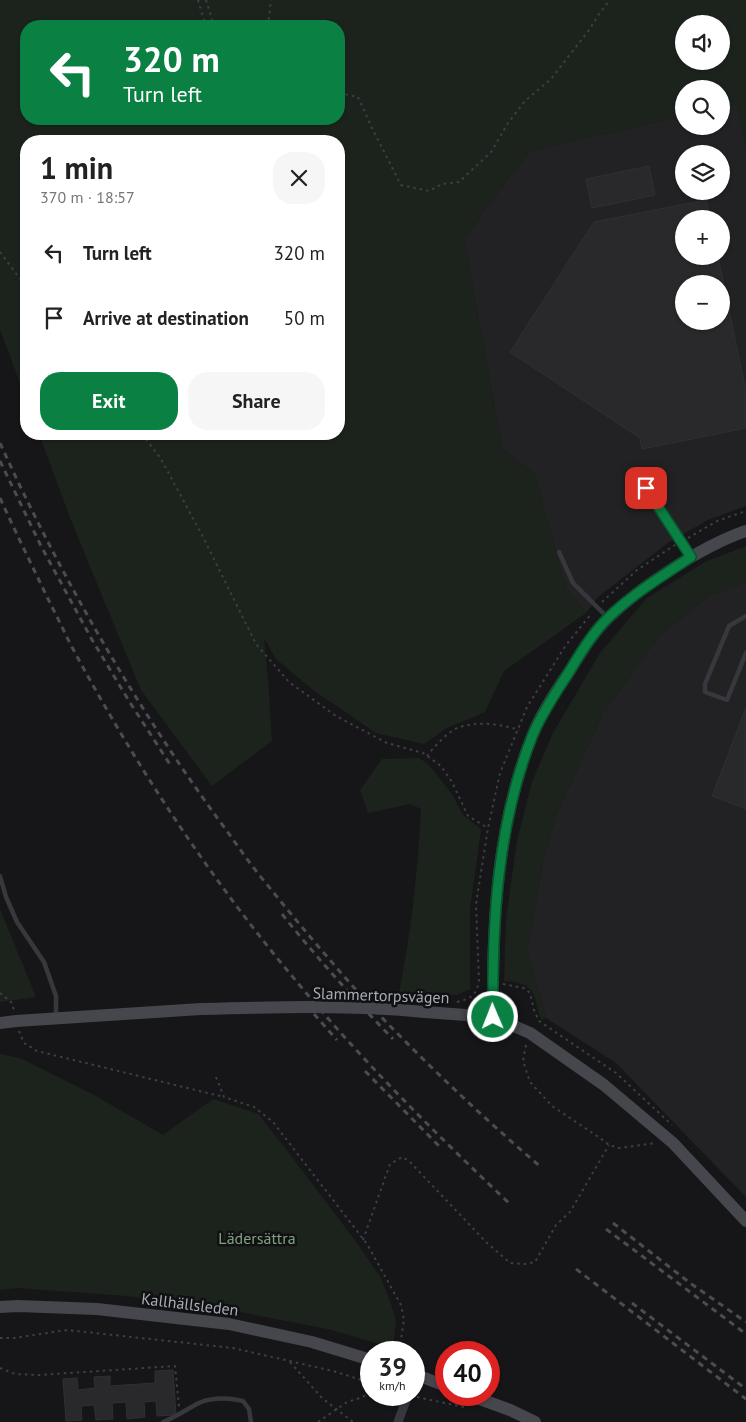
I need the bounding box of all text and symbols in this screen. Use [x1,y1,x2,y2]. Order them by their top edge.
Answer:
map controls [675,15,730,330]
button: sound [675,15,730,70]
text: 320 m [123,36,220,82]
icon: left [40,40,105,105]
text: Turn left [123,80,202,108]
button: search [675,80,730,135]
button: layers [675,145,730,200]
text: 1 min [40,148,113,187]
button: close [273,152,325,204]
text: 370 m · 18:57 [40,187,135,207]
button: + [675,210,730,265]
icon: left [40,239,68,267]
text: Turn left [83,241,152,265]
text: 320 m [273,241,325,265]
button: − [675,275,730,330]
icon: arrive [40,304,68,332]
text: Arrive at destination [83,306,249,330]
text: 50 m [284,306,325,330]
button: Exit [40,372,178,430]
button: Share [188,372,325,430]
pin [625,467,667,509]
icon: arrive [632,474,660,502]
street label: Slammertorpsvägen [312,983,450,1007]
position arrow [466,990,518,1042]
park label: Lädersättra [218,1228,296,1248]
street label: Kallhällsleden [140,1288,240,1320]
speed limit sign: 40 [435,1341,500,1406]
text: 39 [378,1351,407,1383]
text: km/h [379,1378,406,1393]

